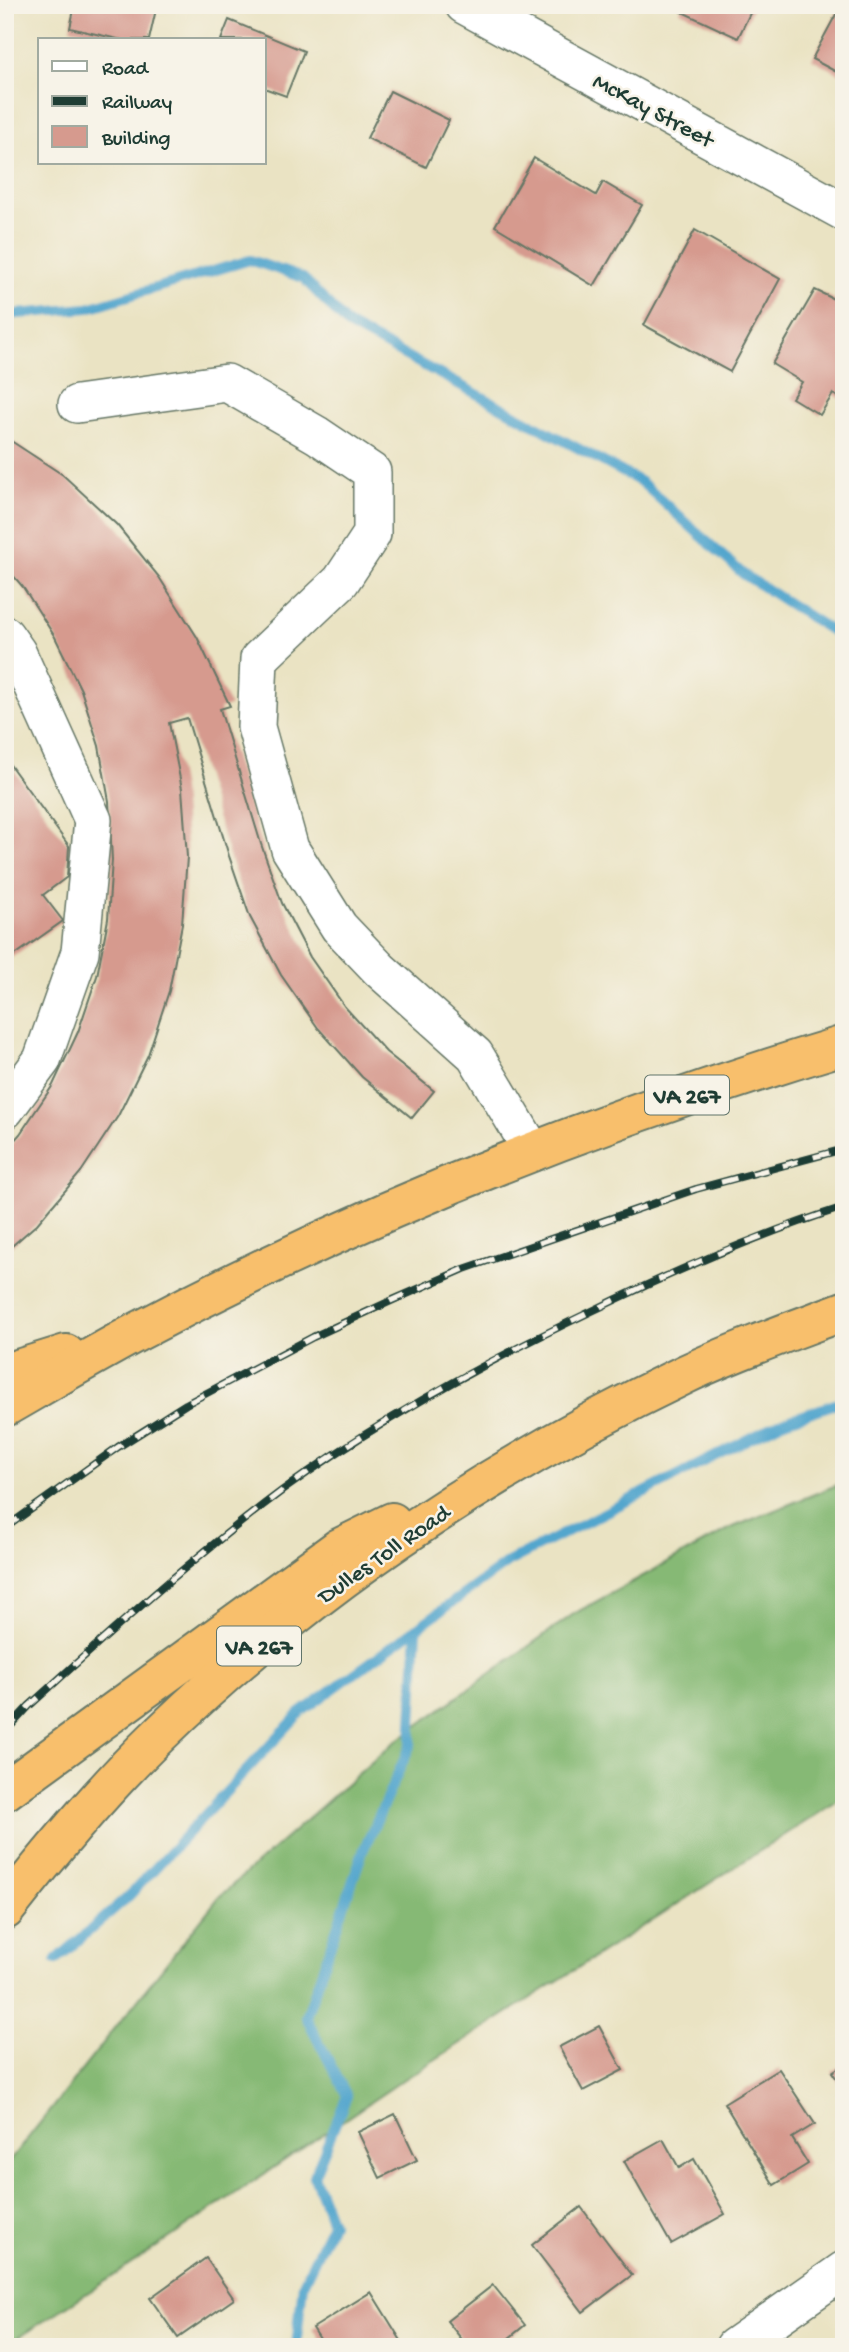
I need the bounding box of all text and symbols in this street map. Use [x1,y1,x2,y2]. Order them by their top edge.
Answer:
legend [38,38,266,164]
text: Road [102,58,150,83]
street label: McKay Street [587,68,720,157]
text: Railway [102,92,172,117]
text: Building [101,128,171,153]
road number: VA 267 [645,1076,729,1114]
street label: Dulles Toll Road [312,1498,458,1613]
road number: VA 267 [217,1626,301,1666]

